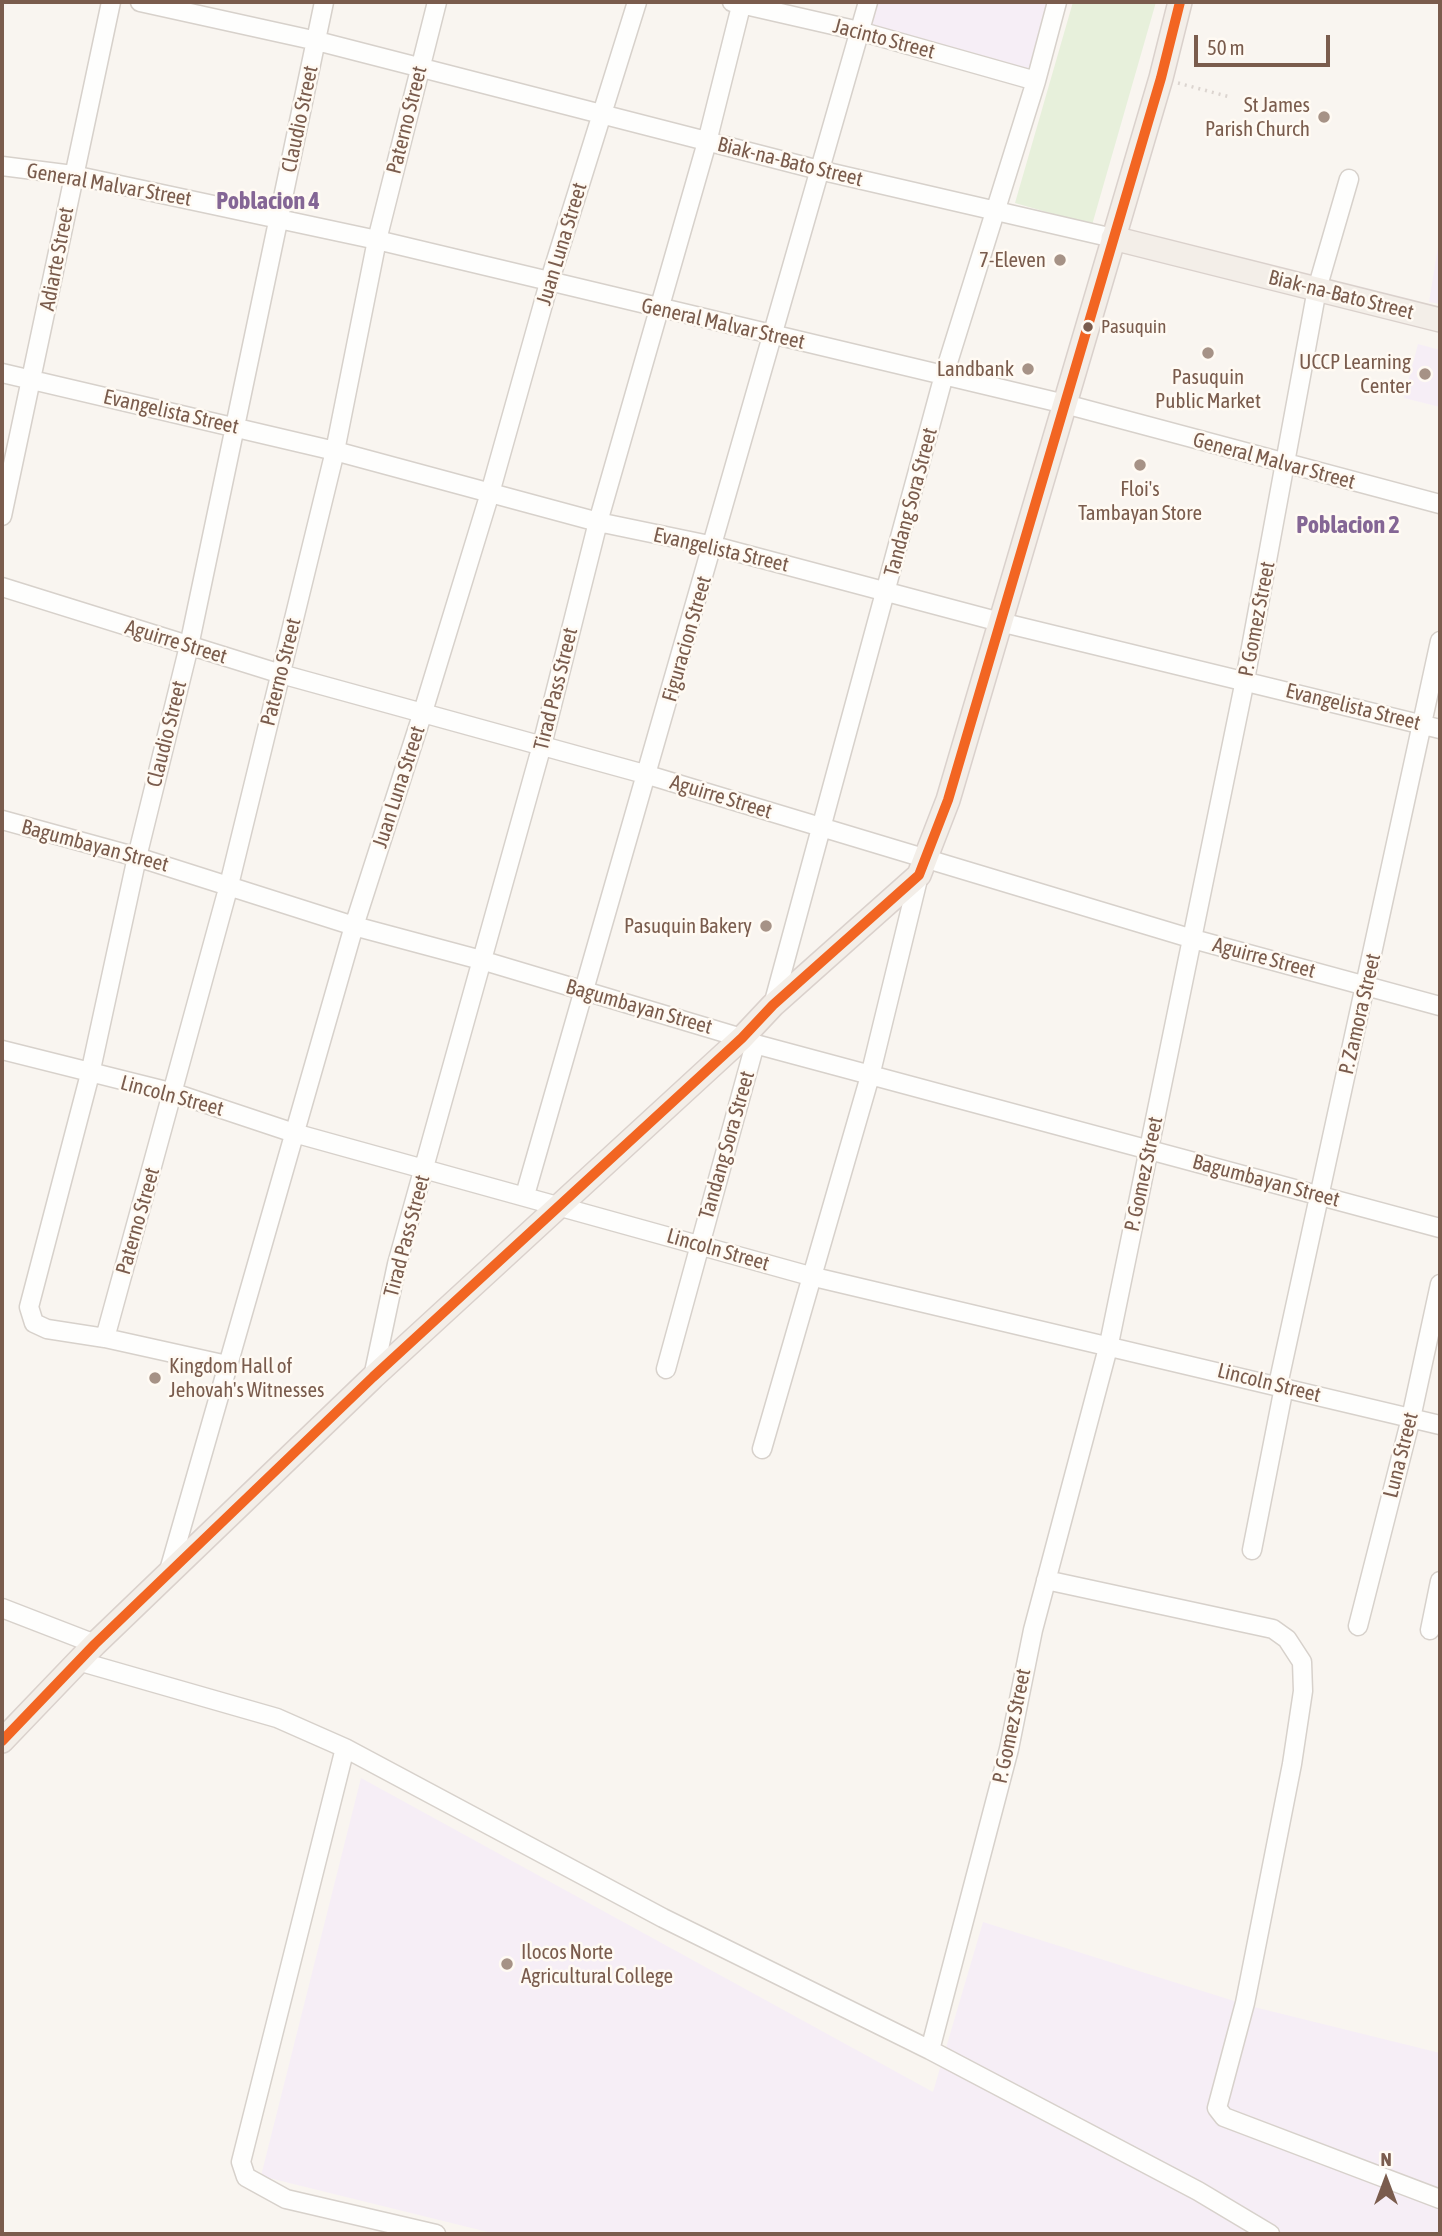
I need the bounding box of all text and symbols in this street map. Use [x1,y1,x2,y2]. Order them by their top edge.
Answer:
street label: Jacinto Street [831,13,937,65]
scale bar [1197,21,1334,65]
text: 50 m [1207,35,1245,59]
street label: Claudio Street [276,63,324,175]
street label: Paterno Street [381,63,433,177]
place label: St James Parish Church [1205,92,1310,142]
marker: St James Parish Church [1316,109,1332,125]
street label: Biak-na-Bato Street [715,132,865,192]
street label: General Malvar Street [25,158,193,212]
street label: Juan Luna Street [531,180,593,308]
district label: Poblacion 4 [216,187,320,215]
street label: Adiarte Street [35,205,79,313]
place label: 7-Eleven [979,247,1046,273]
marker: 7-Eleven [1052,252,1068,268]
street label: Biak-na-Bato Street [1266,265,1416,325]
street label: General Malvar Street [639,293,807,355]
place label: Pasuquin [1101,316,1166,338]
marker: Pasuquin [1081,320,1095,334]
marker: Pasuquin Public Market [1200,345,1216,361]
place label: UCCP Learning Center [1299,349,1411,399]
place label: Landbank [937,356,1014,382]
marker: Landbank [1020,361,1036,377]
place label: Pasuquin Public Market [1155,364,1261,414]
marker: UCCP Learning Center [1417,366,1433,382]
street label: Evangelista Street [101,384,241,440]
street label: Tandang Sora Street [879,425,943,579]
street label: General Malvar Street [1190,427,1358,495]
marker: Floi's Tambayan Store [1132,457,1148,473]
place label: Floi's Tambayan Store [1078,476,1202,526]
district label: Poblacion 2 [1296,511,1400,539]
street label: Evangelista Street [651,522,791,578]
street label: P. Gomez Street [1233,559,1281,679]
street label: Figuracion Street [657,573,717,705]
street label: Aguirre Street [122,615,230,669]
street label: Paterno Street [255,615,307,729]
street label: Tirad Pass Street [529,625,583,753]
street label: Claudio Street [142,678,192,790]
street label: Evangelista Street [1283,678,1423,736]
street label: Juan Luna Street [367,723,431,851]
street label: Aguirre Street [667,770,775,824]
street label: Bagumbayan Street [19,814,171,878]
place label: Pasuquin Bakery [624,913,752,939]
marker: Pasuquin Bakery [758,918,774,934]
street label: Aguirre Street [1210,932,1318,984]
street label: P. Zamora Street [1334,951,1386,1077]
street label: Bagumbayan Street [563,974,715,1040]
street label: Tandang Sora Street [694,1068,760,1222]
street label: Lincoln Street [118,1070,226,1122]
street label: P. Gomez Street [1120,1114,1168,1234]
street label: Bagumbayan Street [1190,1149,1342,1213]
street label: Paterno Street [111,1165,165,1277]
street label: Tirad Pass Street [379,1172,435,1300]
street label: Lincoln Street [664,1223,772,1277]
place label: Kingdom Hall of Jehovah's Witnesses [169,1353,324,1403]
street label: Lincoln Street [1215,1358,1323,1408]
marker: Kingdom Hall of Jehovah's Witnesses [147,1370,163,1386]
street label: Luna Street [1378,1410,1424,1500]
street label: P. Gomez Street [988,1666,1036,1786]
place label: Ilocos Norte Agricultural College [521,1939,673,1989]
marker: Ilocos Norte Agricultural College [499,1956,515,1972]
north arrow [1351,2145,1421,2215]
text: N [1380,2148,1392,2170]

